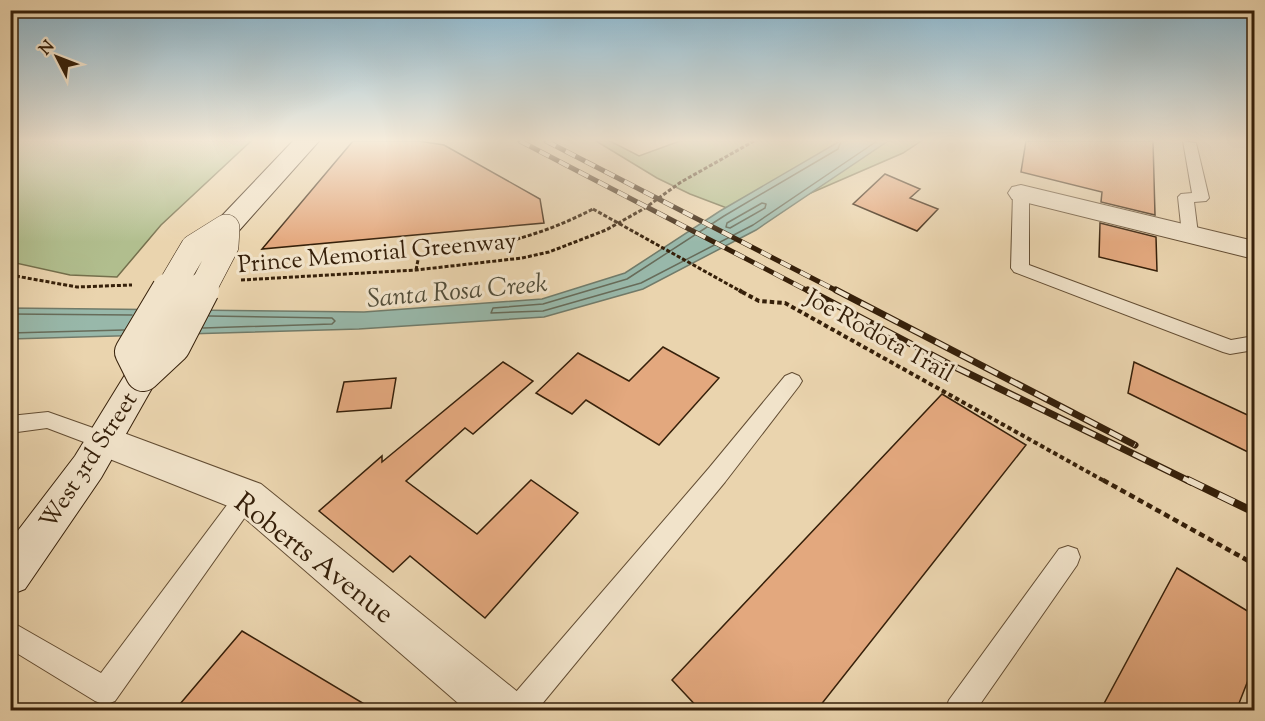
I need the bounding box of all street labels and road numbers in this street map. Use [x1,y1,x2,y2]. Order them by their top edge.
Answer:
street label: Prince Memorial Greenway [236,225,518,283]
street label: Joe Rodota Trail [797,281,960,392]
street label: West 3rd Street [33,386,147,536]
street label: Roberts Avenue [225,484,402,635]

